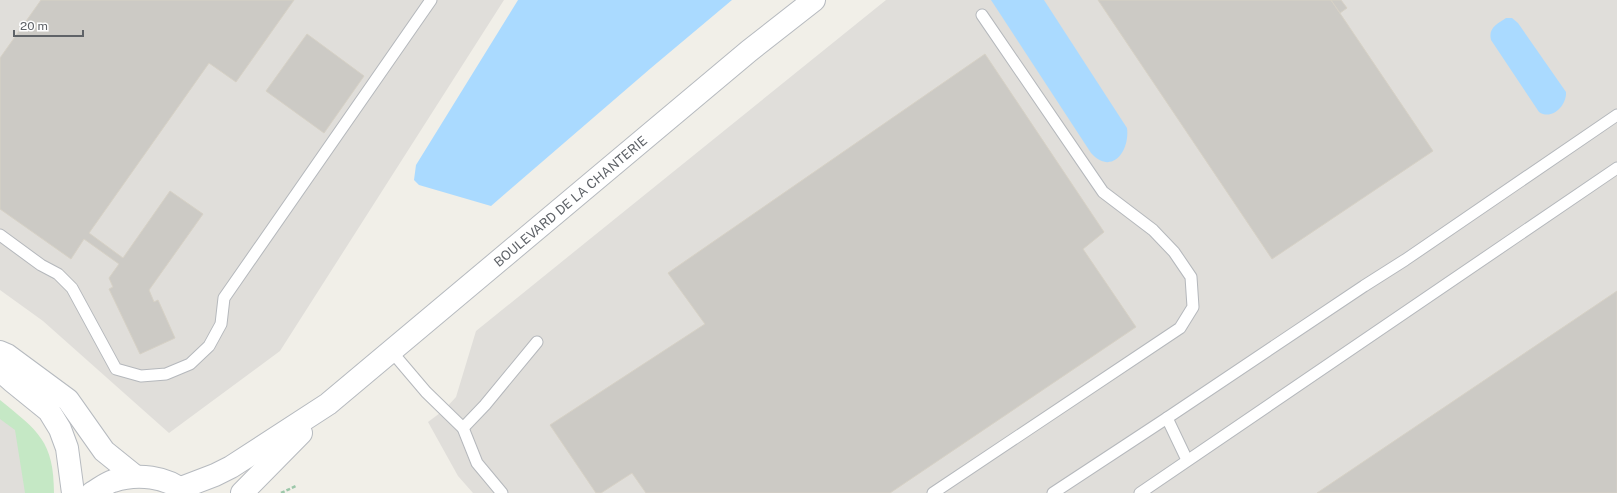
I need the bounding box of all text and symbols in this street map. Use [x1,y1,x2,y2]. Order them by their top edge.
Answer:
scale bar [14,12,83,38]
text: 20 m [20,19,48,33]
street label: BOULEVARD DE LA CHANTERIE [491,133,650,269]

